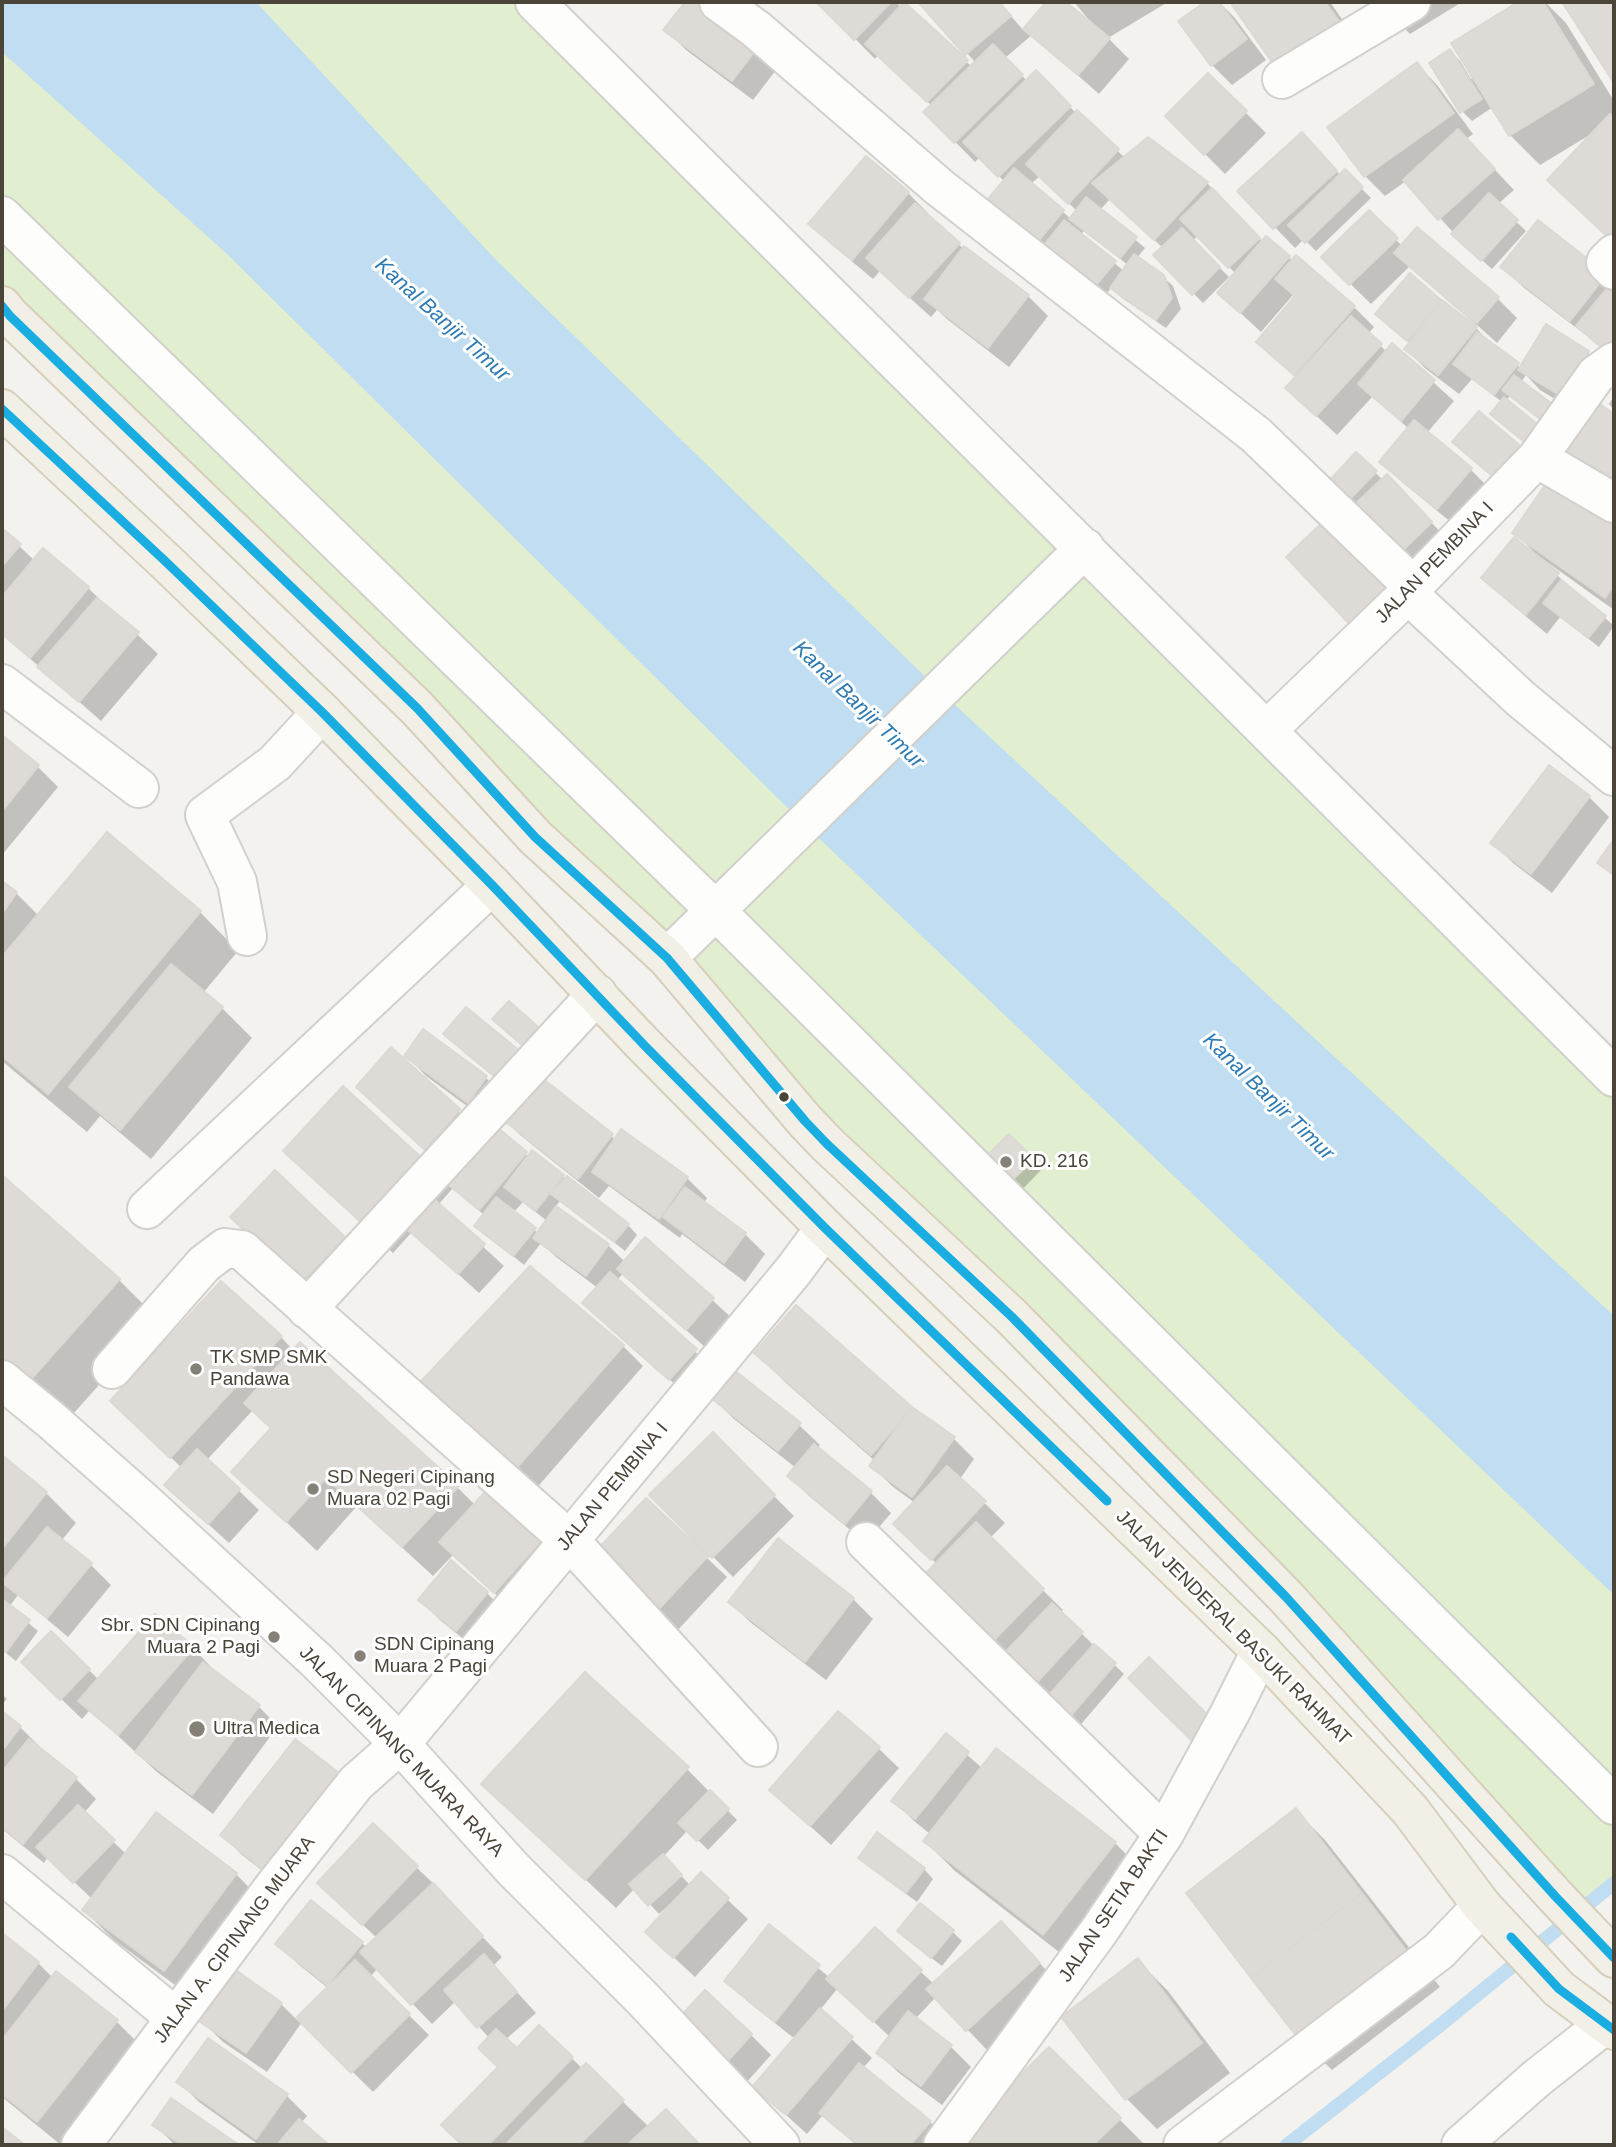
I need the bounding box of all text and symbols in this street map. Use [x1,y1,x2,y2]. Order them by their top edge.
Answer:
water label: Kanal Banjir Timur [369,253,515,387]
street label: JALAN PEMBINA I [1371,497,1499,629]
water label: Kanal Banjir Timur [787,636,929,774]
water label: Kanal Banjir Timur [1197,1028,1339,1166]
unlabelled marker [777,1090,791,1104]
place label: KD. 216 [1020,1151,1089,1173]
marker: KD. 216 [998,1154,1014,1170]
place label: TK SMP SMK Pandawa [210,1347,327,1391]
marker: TK SMP SMK Pandawa [188,1361,204,1377]
street label: JALAN PEMBINA I [553,1418,673,1556]
place label: SD Negeri Cipinang Muara 02 Pagi [327,1467,495,1511]
marker: SD Negeri Cipinang Muara 02 Pagi [305,1481,321,1497]
street label: JALAN JENDERAL BASUKI RAHMAT [1111,1506,1355,1750]
place label: Sbr. SDN Cipinang Muara 2 Pagi [101,1615,260,1659]
marker: Sbr. SDN Cipinang Muara 2 Pagi [266,1629,282,1645]
place label: SDN Cipinang Muara 2 Pagi [374,1634,494,1678]
street label: JALAN CIPINANG MUARA RAYA [294,1642,508,1862]
marker: SDN Cipinang Muara 2 Pagi [352,1648,368,1664]
place label: Ultra Medica [213,1718,320,1740]
marker: Ultra Medica [187,1719,207,1739]
street label: JALAN SETIA BAKTI [1054,1825,1174,1987]
street label: JALAN A. CIPINANG MUARA [150,1832,320,2048]

